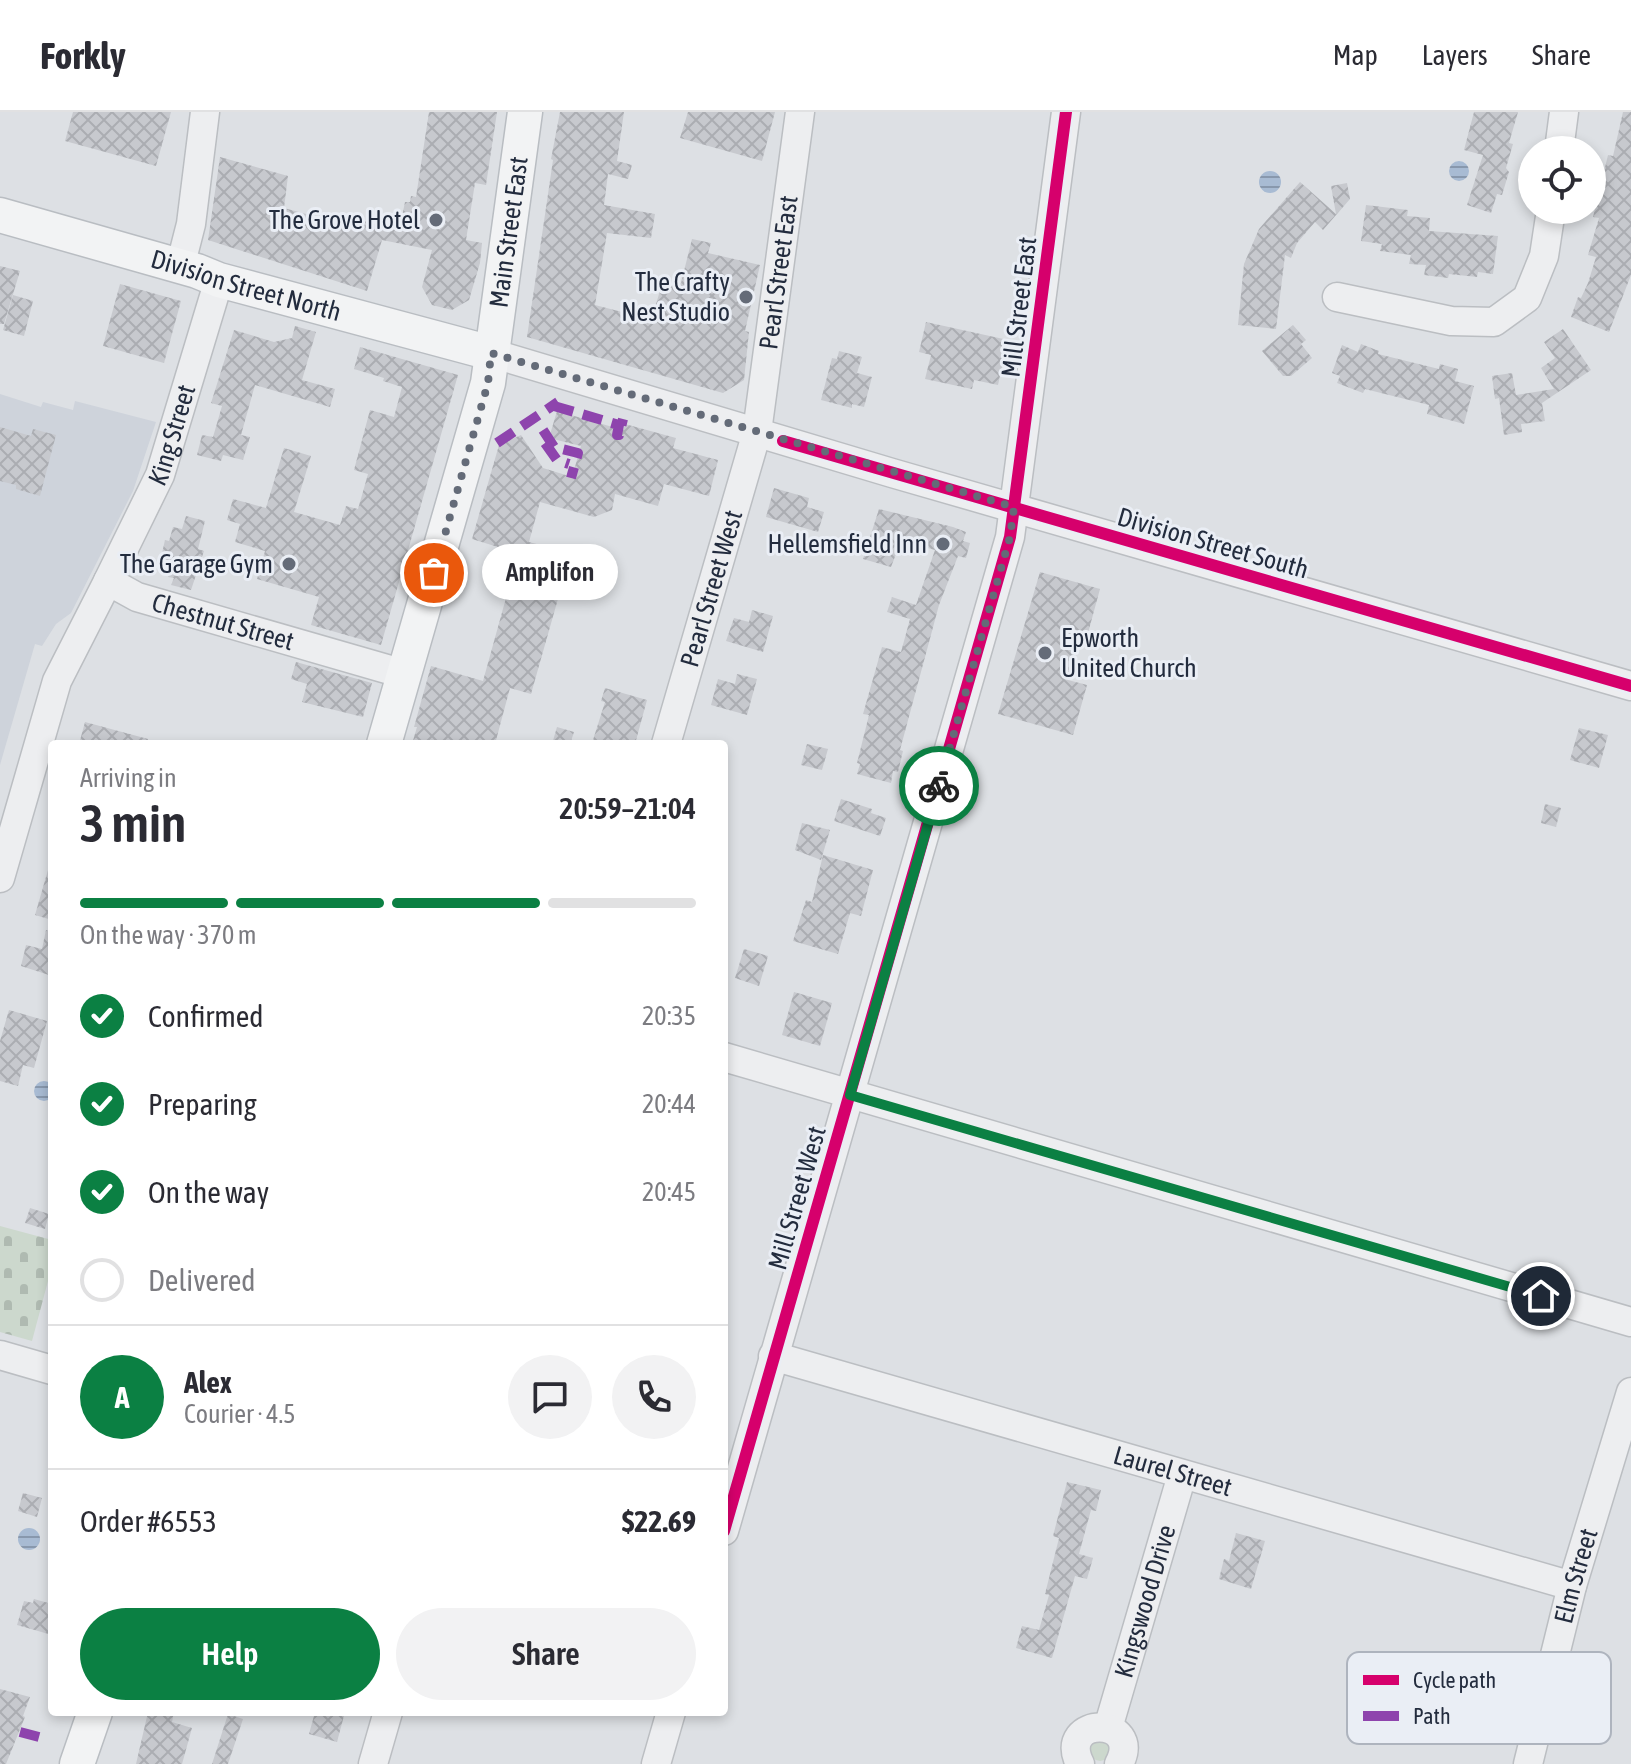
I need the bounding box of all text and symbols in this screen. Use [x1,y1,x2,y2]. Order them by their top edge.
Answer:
text: Forkly [40,34,126,77]
text: Map [1333,39,1378,71]
text: Layers [1422,39,1488,71]
text: Share [1532,39,1591,71]
map controls [1518,136,1606,224]
button: locate [1518,136,1606,224]
street label: Main Street East [483,155,534,310]
street label: Pearl Street East [753,194,804,351]
place label: The Grove Hotel [269,205,420,235]
marker: The Grove Hotel [427,211,445,229]
street label: Mill Street East [996,235,1042,379]
street label: Division Street North [148,244,344,327]
place label: The Crafty Nest Studio [621,267,730,327]
marker: The Crafty Nest Studio [737,288,755,306]
street label: King Street [142,381,201,490]
street label: Division Street South [1114,501,1312,585]
street label: Pearl Street West [674,507,748,670]
place label: Hellemsfield Inn [768,529,927,559]
marker: Hellemsfield Inn [934,535,952,553]
pin [400,539,468,607]
callout: Amplifon [482,545,618,601]
place label: The Garage Gym [120,549,273,579]
icon: bag [412,551,456,595]
marker: The Garage Gym [280,555,298,573]
text: Amplifon [506,557,594,587]
street label: Chestnut Street [149,587,297,656]
place label: Epworth United Church [1061,623,1197,683]
marker: Epworth United Church [1036,644,1054,662]
courier [899,746,979,826]
text: Arriving in [80,763,177,793]
icon: bike [917,764,961,808]
text: 20:59–21:04 [559,791,696,825]
text: 3 min [80,793,186,853]
text: On the way · 370 m [80,920,257,950]
icon: check [80,994,124,1038]
text: Confirmed [148,999,263,1033]
text: 20:35 [642,1001,696,1031]
icon: check [80,1082,124,1126]
text: Preparing [148,1087,257,1121]
text: 20:44 [642,1089,696,1119]
street label: Mill Street West [762,1123,832,1273]
icon: check [80,1170,124,1214]
text: On the way [148,1175,269,1209]
text: 20:45 [642,1177,696,1207]
pin [1507,1262,1575,1330]
text: Delivered [148,1263,256,1297]
icon: home [1519,1274,1563,1318]
button: chat [508,1355,592,1439]
button: phone [612,1355,696,1439]
text: Alex [184,1365,232,1399]
text: A [115,1380,129,1414]
text: Courier · 4.5 [184,1399,295,1429]
street label: Laurel Street [1110,1440,1235,1502]
text: Order #6553 [80,1504,217,1538]
text: $22.69 [622,1504,696,1538]
street label: Kingswood Drive [1109,1521,1182,1681]
street label: Elm Street [1548,1525,1604,1627]
button: Help [80,1608,380,1700]
button: Share [396,1608,696,1700]
legend [1347,1652,1611,1744]
text: Cycle path [1413,1667,1496,1693]
text: Path [1413,1703,1451,1729]

